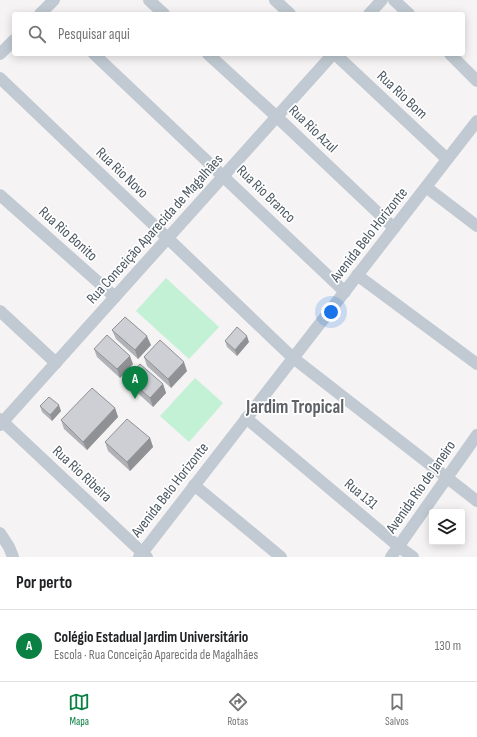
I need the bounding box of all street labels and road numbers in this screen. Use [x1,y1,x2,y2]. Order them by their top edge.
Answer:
street label: Rua Rio Bom [373,67,431,123]
street label: Rua Rio Azul [285,101,341,157]
street label: Rua Rio Novo [92,143,152,203]
street label: Rua Conceição Aparecida de Magalhães [83,150,227,308]
street label: Rua Rio Branco [232,161,300,227]
street label: Avenida Belo Horizonte [325,184,412,287]
street label: Rua Rio Bonito [35,203,101,265]
street label: Avenida Rio de Janeiro [381,437,460,538]
street label: Avenida Belo Horizonte [126,439,213,542]
street label: Rua Rio Ribeira [48,442,116,506]
street label: Rua 131 [340,474,382,514]

